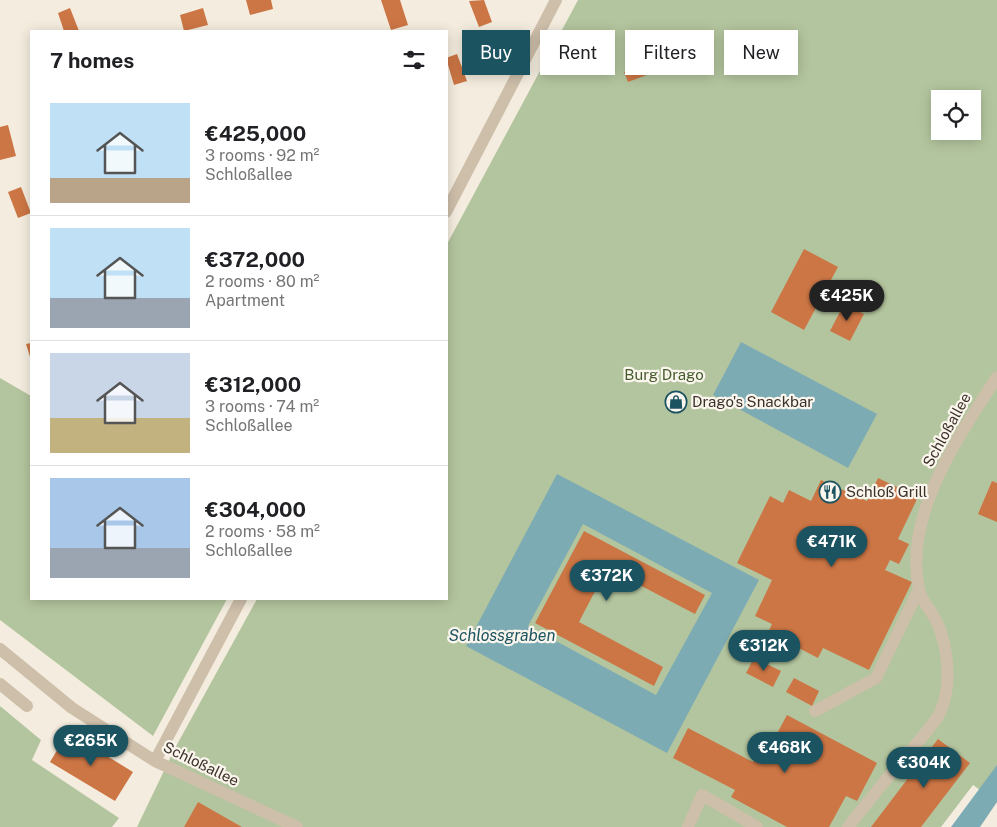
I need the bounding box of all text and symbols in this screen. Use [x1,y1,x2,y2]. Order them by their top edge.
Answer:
chip: Buy [462,30,530,75]
chip: Rent [540,30,615,75]
chip: Filters [625,30,714,75]
chip: New [724,30,798,75]
icon: filters [400,46,428,74]
text: 7 homes [50,48,134,73]
map controls [931,90,981,140]
button: locate [931,90,981,140]
text: €425,000 [205,121,306,146]
icon: home [90,123,150,183]
text: 3 rooms · 92 m² [205,146,319,165]
text: Schloßallee [205,165,293,184]
text: €372,000 [205,247,305,272]
icon: home [90,248,150,308]
text: 2 rooms · 80 m² [205,272,319,291]
pin: €425K [812,280,882,322]
text: €425K [820,286,874,305]
text: Apartment [205,291,285,310]
park label: Burg Drago [624,366,704,383]
text: €312,000 [205,372,301,397]
icon: home [90,373,150,433]
shop icon: Drago's Snackbar [664,390,688,414]
street label: Schloßallee [919,390,974,470]
place label: Drago's Snackbar [692,393,813,410]
text: 3 rooms · 74 m² [205,397,319,416]
text: Schloßallee [205,416,293,435]
restaurant icon: Schloß Grill [818,480,842,504]
place label: Schloß Grill [846,483,927,500]
text: €304,000 [205,497,306,522]
icon: home [90,498,150,558]
text: 2 rooms · 58 m² [205,522,320,541]
pin: €471K [797,526,867,568]
text: €471K [807,532,857,551]
text: Schloßallee [205,541,293,560]
pin: €372K [572,560,642,602]
text: €372K [581,566,633,585]
water label: Schlossgraben [449,626,556,645]
pin: €312K [729,630,799,672]
text: €312K [739,636,789,655]
pin: €265K [56,724,126,767]
text: €265K [64,731,118,750]
pin: €468K [750,732,820,774]
street label: Schloßallee [161,738,242,789]
text: €468K [758,738,812,757]
pin: €304K [889,746,959,789]
text: €304K [897,753,951,772]

